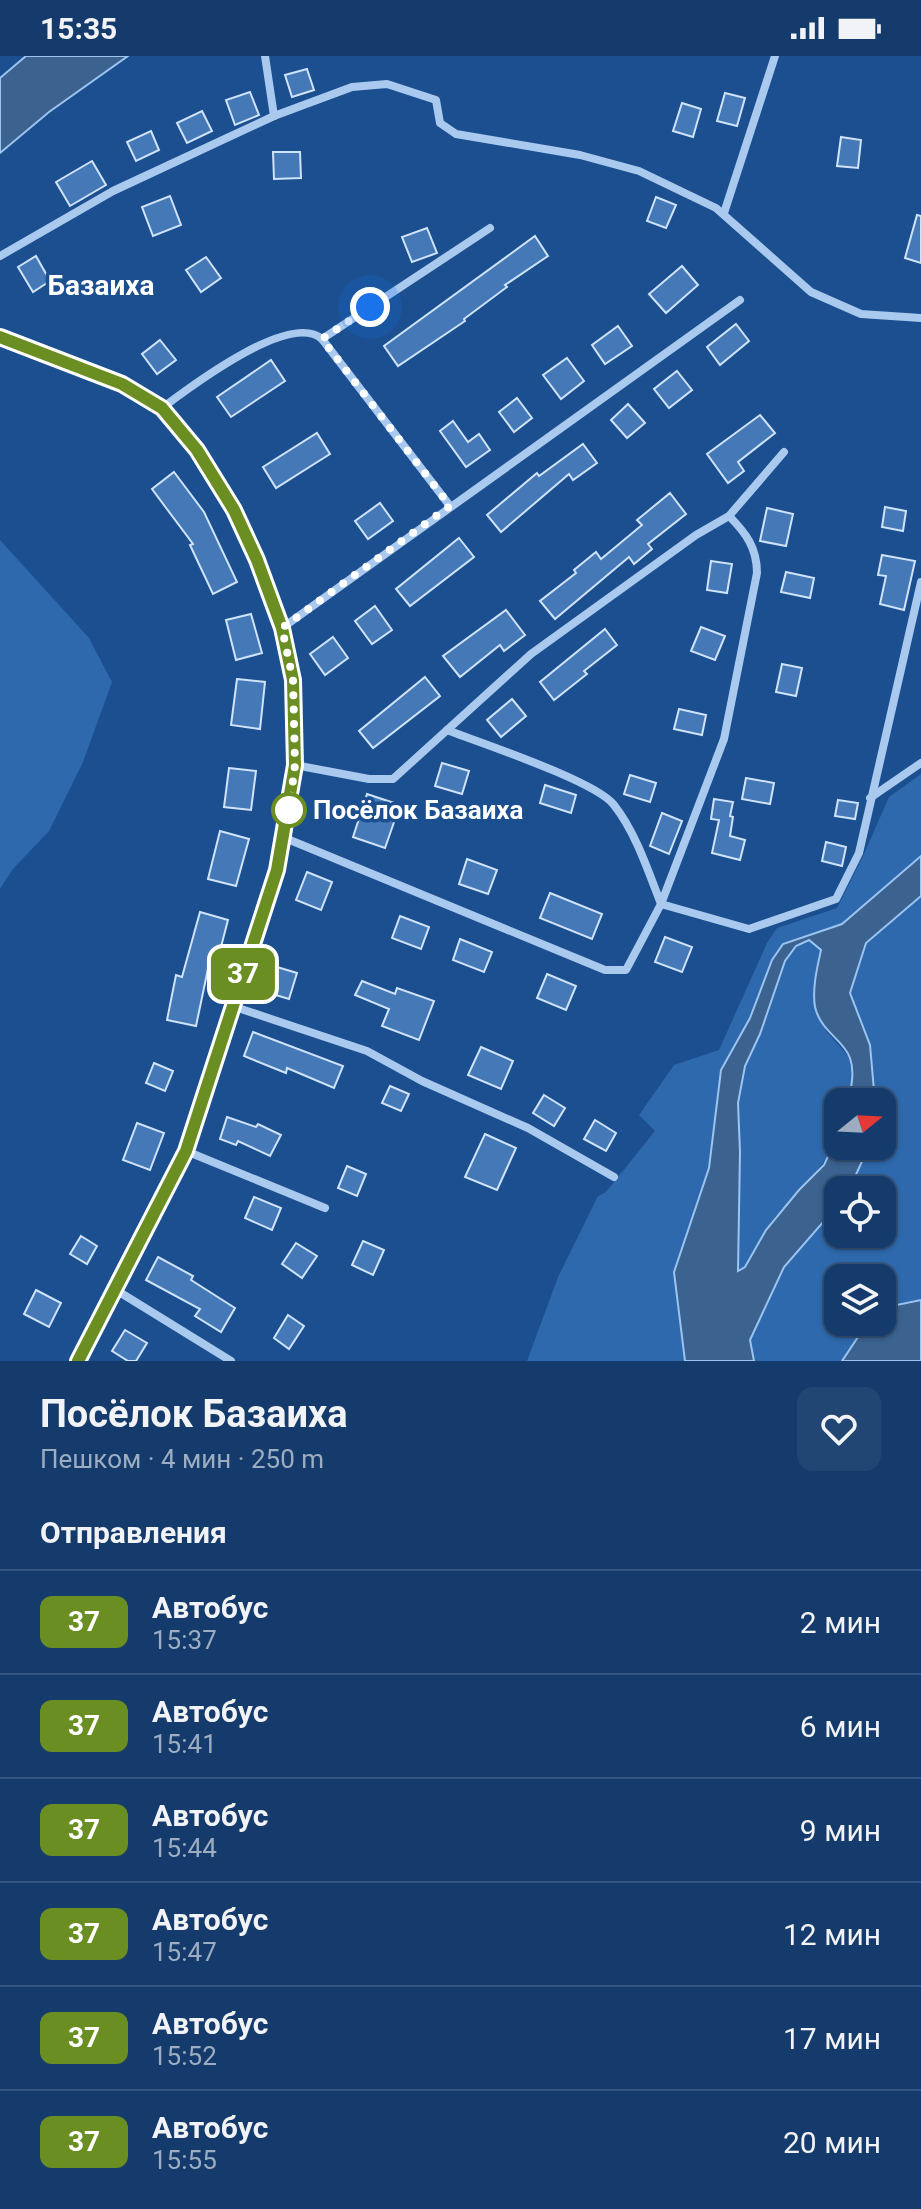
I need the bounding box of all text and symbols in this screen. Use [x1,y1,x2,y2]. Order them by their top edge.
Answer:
text: 15:35 [40,11,117,46]
district label: Базаиха [48,269,155,302]
your location [350,287,390,327]
marker: Посёлок Базаиха [272,793,306,827]
place label: Посёлок Базаиха [313,795,524,825]
line badge: 37 [207,948,279,1000]
text: 37 [227,957,259,990]
north arrow [824,1088,896,1160]
map controls [824,1088,896,1336]
button: locate [824,1176,896,1248]
button: layers [824,1264,896,1336]
button: heart [797,1387,881,1471]
text: Посёлок Базаиха [40,1392,348,1436]
text: Пешком · 4 мин · 250 m [40,1444,324,1474]
text: Отправления [40,1515,227,1550]
text: Автобус [152,1590,268,1625]
text: 37 [68,1605,100,1638]
text: 2 мин [800,1605,881,1640]
text: 15:37 [152,1625,217,1655]
text: Автобус [152,1694,268,1729]
text: 37 [68,1709,100,1742]
text: 6 мин [800,1709,881,1744]
text: 15:41 [152,1729,217,1759]
text: Автобус [152,1798,268,1833]
text: 37 [68,1813,100,1846]
text: 9 мин [800,1813,881,1848]
text: 15:44 [152,1833,217,1863]
text: Автобус [152,1902,268,1937]
text: 37 [68,1917,100,1950]
text: 12 мин [783,1917,881,1952]
text: 15:47 [152,1937,217,1967]
text: Автобус [152,2006,268,2041]
text: 37 [68,2021,100,2054]
text: 17 мин [783,2021,881,2056]
text: 15:52 [152,2041,217,2071]
text: Автобус [152,2110,268,2145]
text: 37 [68,2125,100,2158]
text: 20 мин [783,2125,881,2160]
text: 15:55 [152,2145,217,2175]

